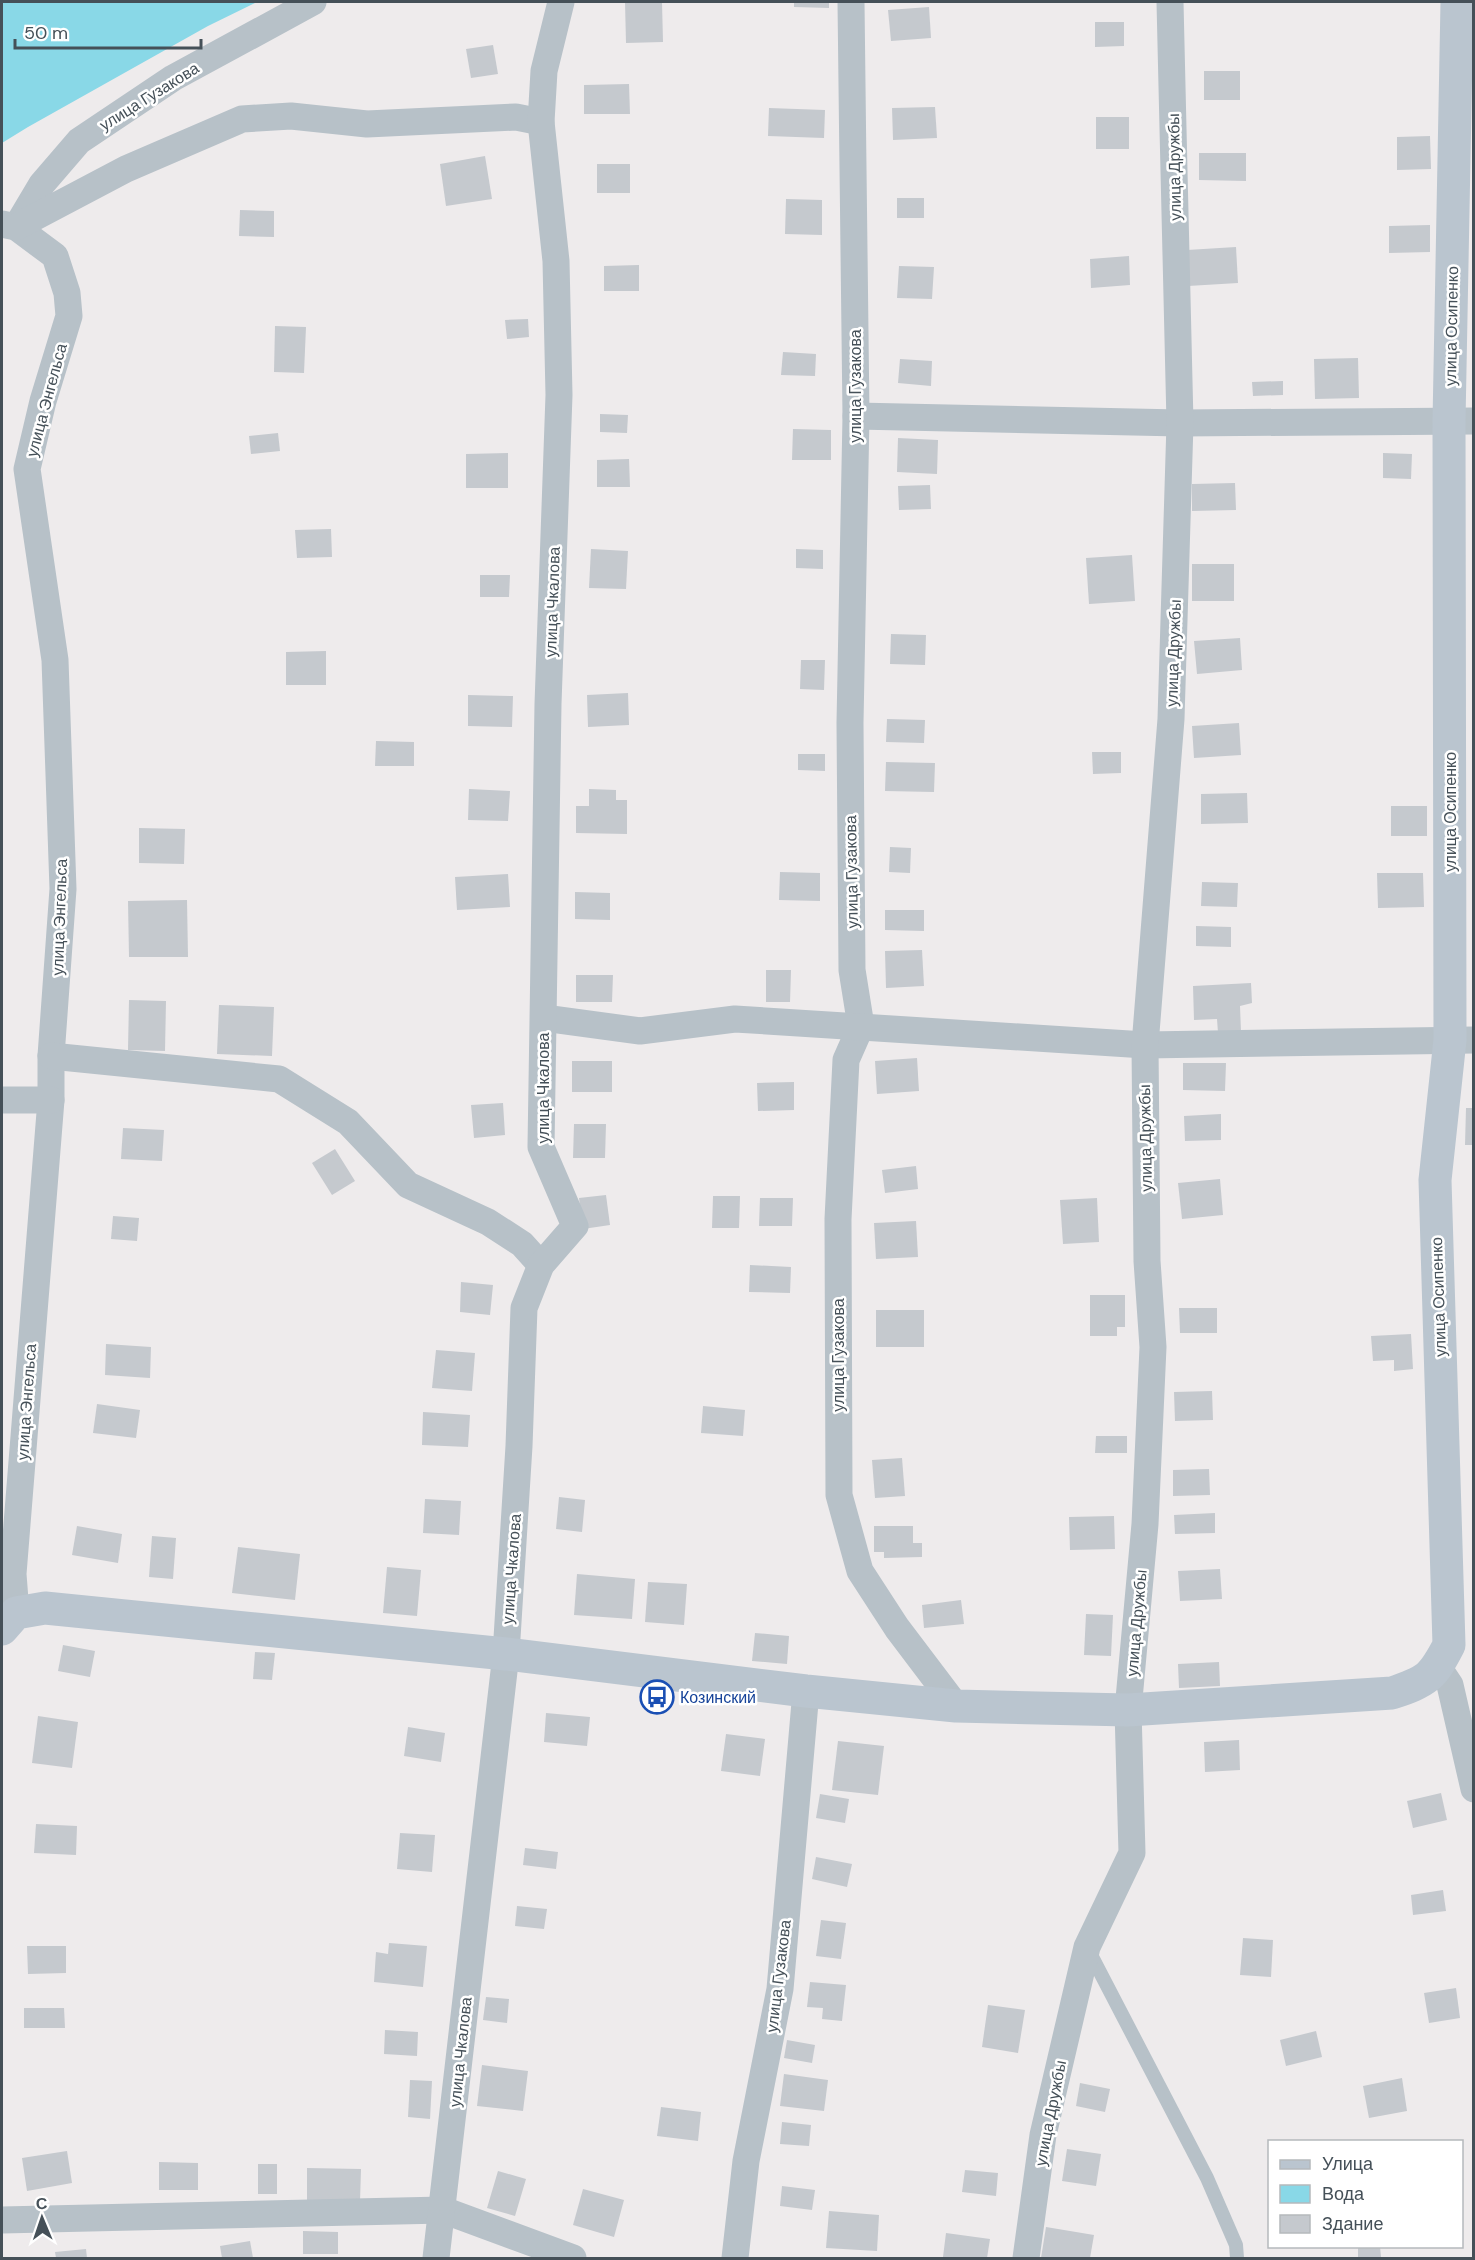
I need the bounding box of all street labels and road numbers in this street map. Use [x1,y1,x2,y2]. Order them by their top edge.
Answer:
street label: улица Гузакова [96,57,203,135]
street label: улица Дружбы [1163,113,1186,221]
street label: улица Осипенко [1440,266,1463,386]
street label: улица Гузакова [845,329,866,443]
street label: улица Энгельса [21,341,72,459]
street label: улица Чкалова [540,546,565,658]
street label: улица Дружбы [1161,599,1186,707]
street label: улица Осипенко [1440,752,1461,872]
street label: улица Гузакова [840,815,863,929]
street label: улица Энгельса [47,858,72,976]
street label: улица Чкалова [533,1033,554,1143]
street label: улица Дружбы [1134,1084,1157,1192]
street label: улица Осипенко [1426,1237,1451,1357]
street label: улица Гузакова [828,1298,849,1412]
street label: улица Энгельса [12,1343,41,1461]
street label: улица Чкалова [497,1513,526,1625]
street label: улица Дружбы [1121,1569,1152,1678]
street label: улица Гузакова [761,1918,796,2034]
street label: улица Чкалова [444,1996,477,2108]
street label: улица Дружбы [1030,2058,1071,2168]

